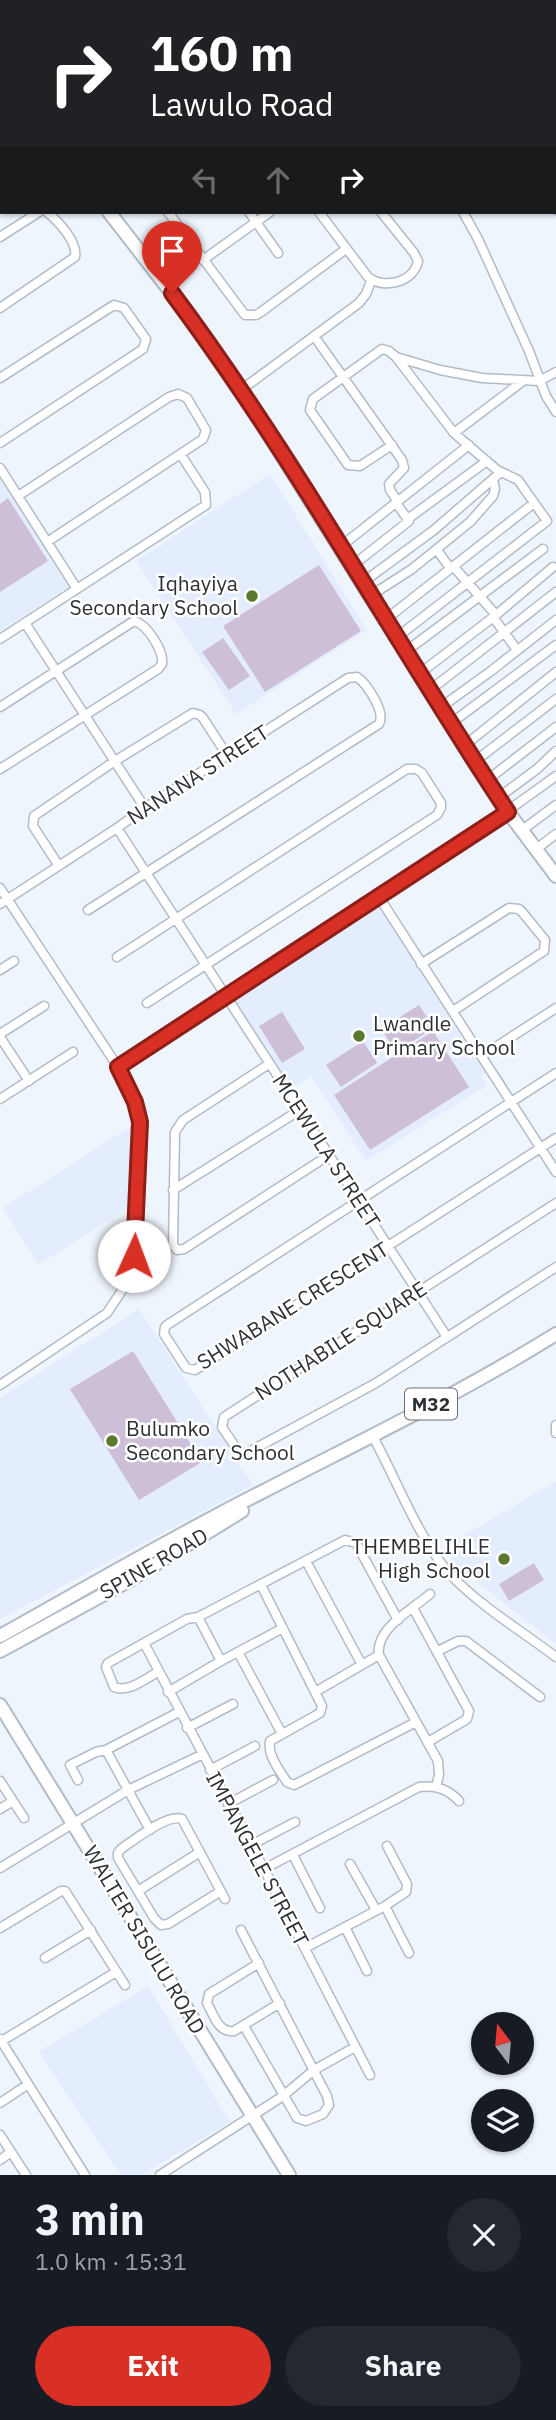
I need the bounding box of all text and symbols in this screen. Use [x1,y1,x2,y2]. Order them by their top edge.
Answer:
text: 160 m [150,21,294,84]
icon: right [35,28,126,119]
text: Lawulo Road [150,83,334,125]
icon: left [186,161,224,199]
icon: ahead [259,161,297,199]
icon: right [332,161,370,199]
pin [142,221,202,293]
icon: arrive [153,232,191,270]
place label: Iqhayiya Secondary School [69,569,238,621]
marker: Iqhayiya Secondary School [244,588,260,604]
street label: NANANA STREET [121,718,274,830]
place label: Lwandle Primary School [373,1009,516,1061]
marker: Lwandle Primary School [351,1028,367,1044]
street label: MCEWULA STREET [266,1068,387,1233]
position arrow [97,1219,171,1293]
street label: SHWABANE CRESCENT [191,1235,394,1376]
street label: NOTHABILE SQUARE [249,1274,432,1406]
road number: M32 [405,1388,457,1420]
place label: Bulumko Secondary School [126,1414,295,1466]
marker: Bulumko Secondary School [104,1433,120,1449]
street label: SPINE ROAD [94,1521,213,1605]
place label: THEMBELIHLE High School [351,1532,490,1584]
marker: THEMBELIHLE High School [496,1551,512,1567]
street label: IMPANGELE STREET [200,1766,316,1951]
street label: WALTER SISULU ROAD [77,1840,212,2039]
north arrow [471,2012,534,2076]
map controls [471,2012,534,2152]
button: layers [471,2089,534,2152]
text: 3 min [35,2192,145,2247]
button: close [447,2198,521,2272]
text: 1.0 km · 15:31 [35,2246,187,2276]
button: Exit [35,2326,271,2406]
button: Share [285,2326,521,2406]

